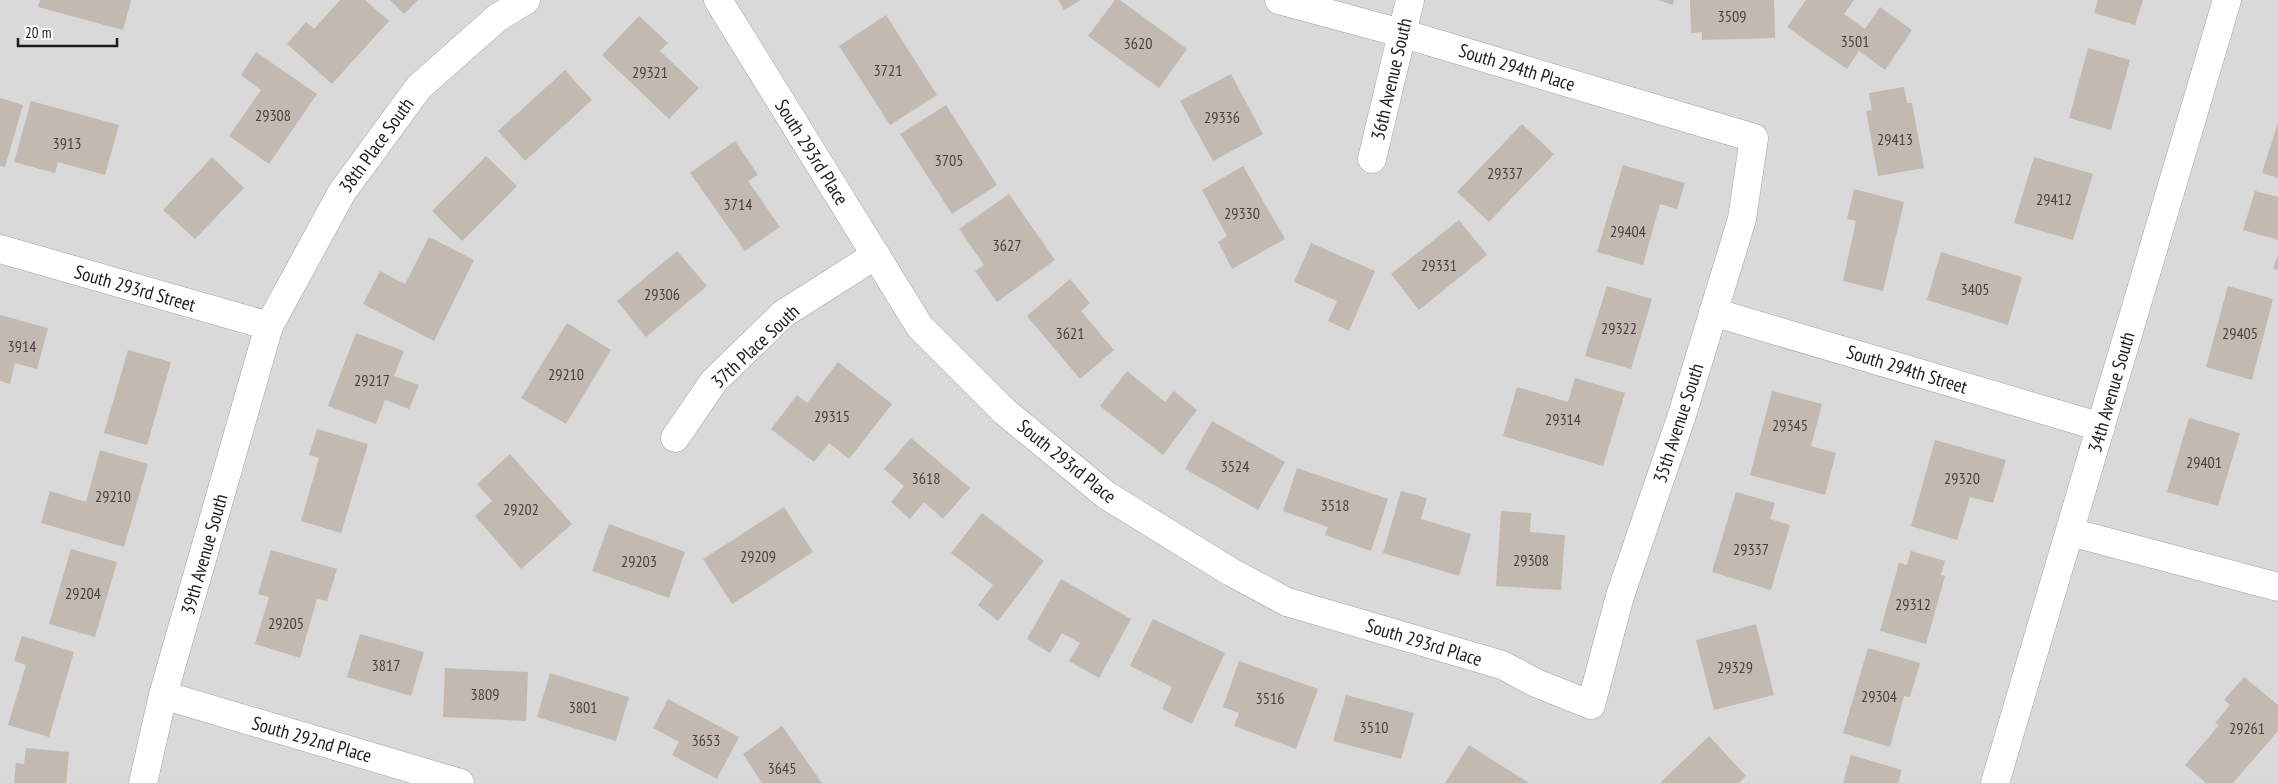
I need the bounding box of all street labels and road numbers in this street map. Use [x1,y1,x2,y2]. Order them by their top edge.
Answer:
street label: 36th Avenue South [1365,16,1417,142]
street label: South 294th Place [1456,38,1578,96]
street label: 38th Place South [333,93,419,197]
street label: South 293rd Place [770,95,854,209]
street label: South 293rd Street [72,259,199,317]
street label: 37th Place South [706,299,804,393]
street label: 34th Avenue South [2082,329,2140,455]
street label: South 294th Street [1844,339,1971,399]
street label: 35th Avenue South [1647,360,1709,486]
street label: South 293rd Place [1013,414,1121,508]
street label: 39th Avenue South [175,491,233,617]
street label: South 293rd Place [1363,613,1485,671]
street label: South 292nd Place [249,710,375,768]

